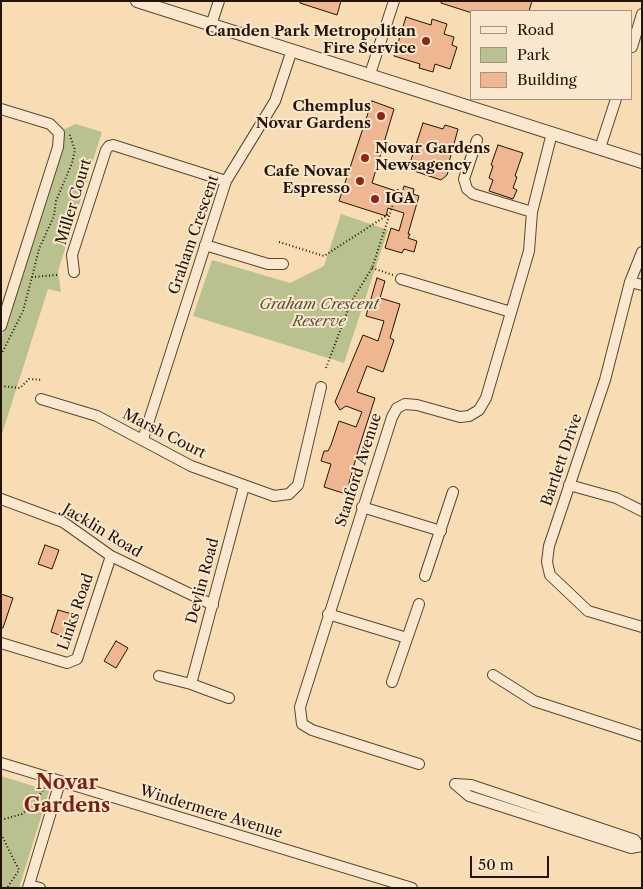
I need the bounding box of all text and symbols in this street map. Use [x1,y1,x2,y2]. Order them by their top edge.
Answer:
legend [470,10,633,100]
text: Road [517,20,554,39]
place label: Camden Park Metropolitan Fire Service [205,23,416,58]
marker: Camden Park Metropolitan Fire Service [420,35,432,47]
text: Park [517,45,550,64]
text: Building [517,70,577,89]
place label: Chemplus Novar Gardens [256,98,371,133]
marker: Chemplus Novar Gardens [375,110,387,122]
place label: Novar Gardens Newsagency [375,140,490,175]
marker: Novar Gardens Newsagency [359,152,371,164]
street label: Miller Court [52,157,96,247]
place label: Cafe Novar Espresso [264,163,350,198]
street label: Graham Crescent [165,173,223,297]
marker: Cafe Novar Espresso [354,175,366,187]
place label: IGA [385,190,415,208]
marker: IGA [369,193,381,205]
park label: Graham Crescent Reserve [259,296,379,331]
street label: Marsh Court [119,405,209,463]
street label: Stanford Avenue [332,411,386,529]
street label: Bartlett Drive [538,411,586,509]
street label: Jacklin Road [59,500,145,562]
street label: Devlin Road [183,536,223,626]
street label: Links Road [54,571,98,653]
district label: Novar Gardens [24,771,110,818]
street label: Windermere Avenue [137,782,285,842]
scale bar [473,846,552,878]
text: 50 m [478,855,514,874]

